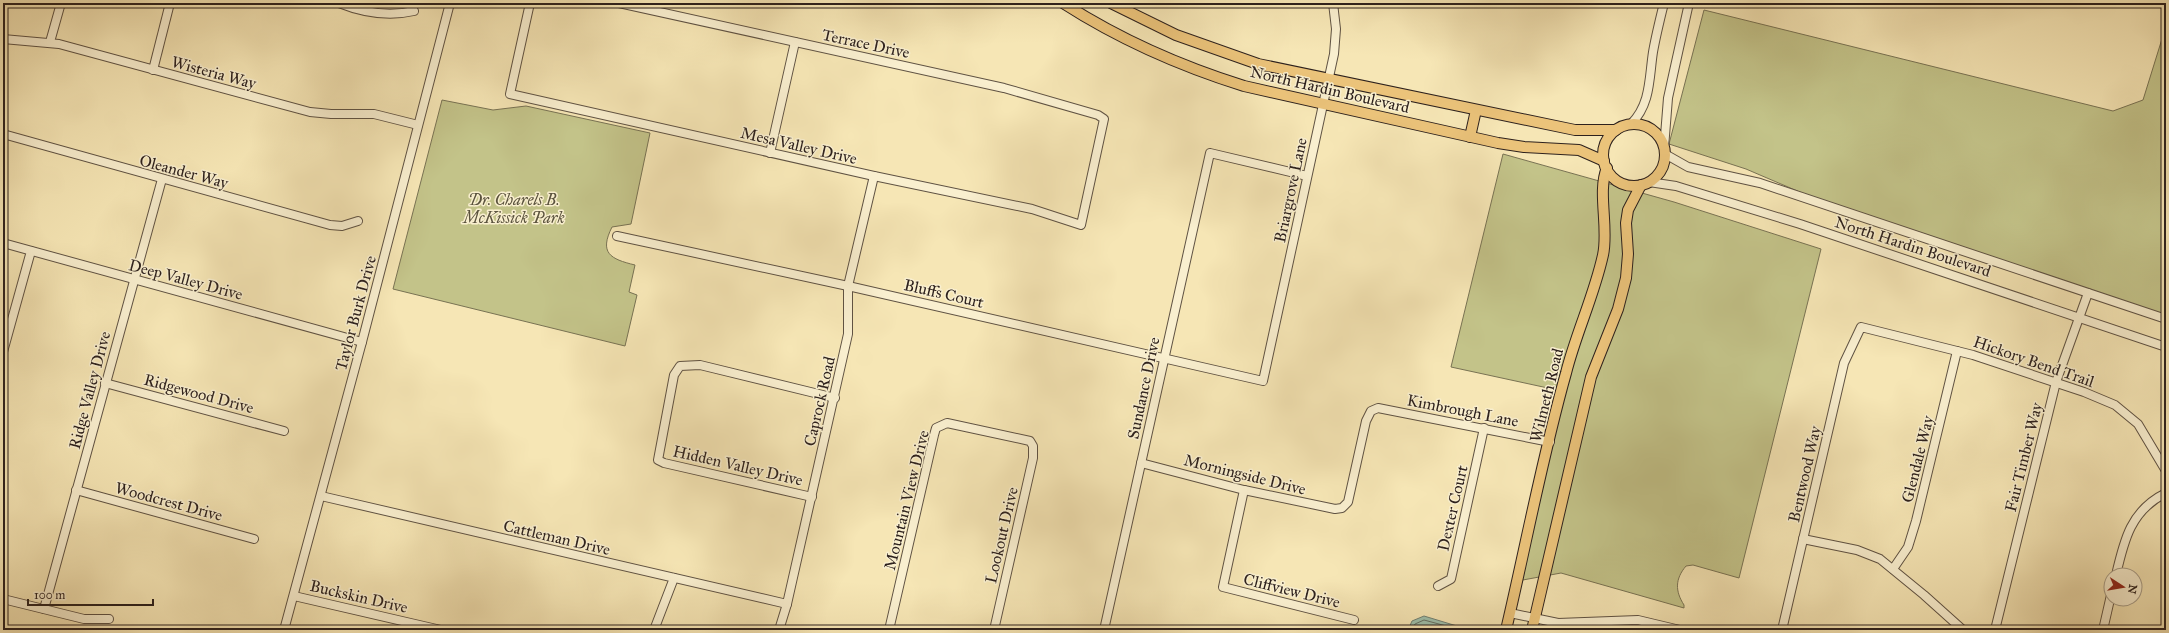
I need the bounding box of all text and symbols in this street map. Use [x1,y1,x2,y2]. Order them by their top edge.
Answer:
street label: Terrace Drive [820,25,912,62]
street label: Wisteria Way [169,52,259,93]
street label: North Hardin Boulevard [1248,62,1411,117]
street label: Mesa Valley Drive [739,123,859,168]
street label: Briargrove Lane [1270,136,1312,244]
street label: Oleander Way [137,151,231,193]
park label: Dr. Charels B. McKissick Park [461,190,565,227]
street label: North Hardin Boulevard [1832,212,1993,281]
street label: Taylor Burk Drive [331,253,380,373]
street label: Deep Valley Drive [127,255,245,304]
street label: Bluffs Court [902,275,986,312]
street label: Ridge Valley Drive [65,329,115,451]
street label: Hickory Bend Trail [1971,332,2097,391]
street label: Sundance Drive [1123,335,1164,441]
street label: Wilmeth Road [1526,346,1567,444]
street label: Caprock Road [800,354,839,448]
street label: Ridgewood Drive [142,370,256,418]
street label: Kimbrough Lane [1405,390,1521,432]
street label: Fair Timber Way [2001,400,2046,514]
street label: Glendale Way [1898,413,1938,505]
street label: Bentwood Way [1784,424,1825,524]
street label: Mountain View Drive [880,428,933,572]
street label: Hidden Valley Drive [671,441,805,490]
street label: Morningside Drive [1182,450,1308,500]
street label: Dexter Court [1433,463,1472,553]
street label: Woodcrest Drive [113,478,225,525]
street label: Lookout Drive [981,485,1022,585]
street label: Cattleman Drive [502,516,613,559]
north arrow [2103,567,2143,607]
street label: Cliffview Drive [1242,569,1342,612]
street label: Buckskin Drive [308,576,410,617]
scale bar [28,581,153,607]
text: N [2125,583,2140,596]
text: 100 m [34,588,65,602]

